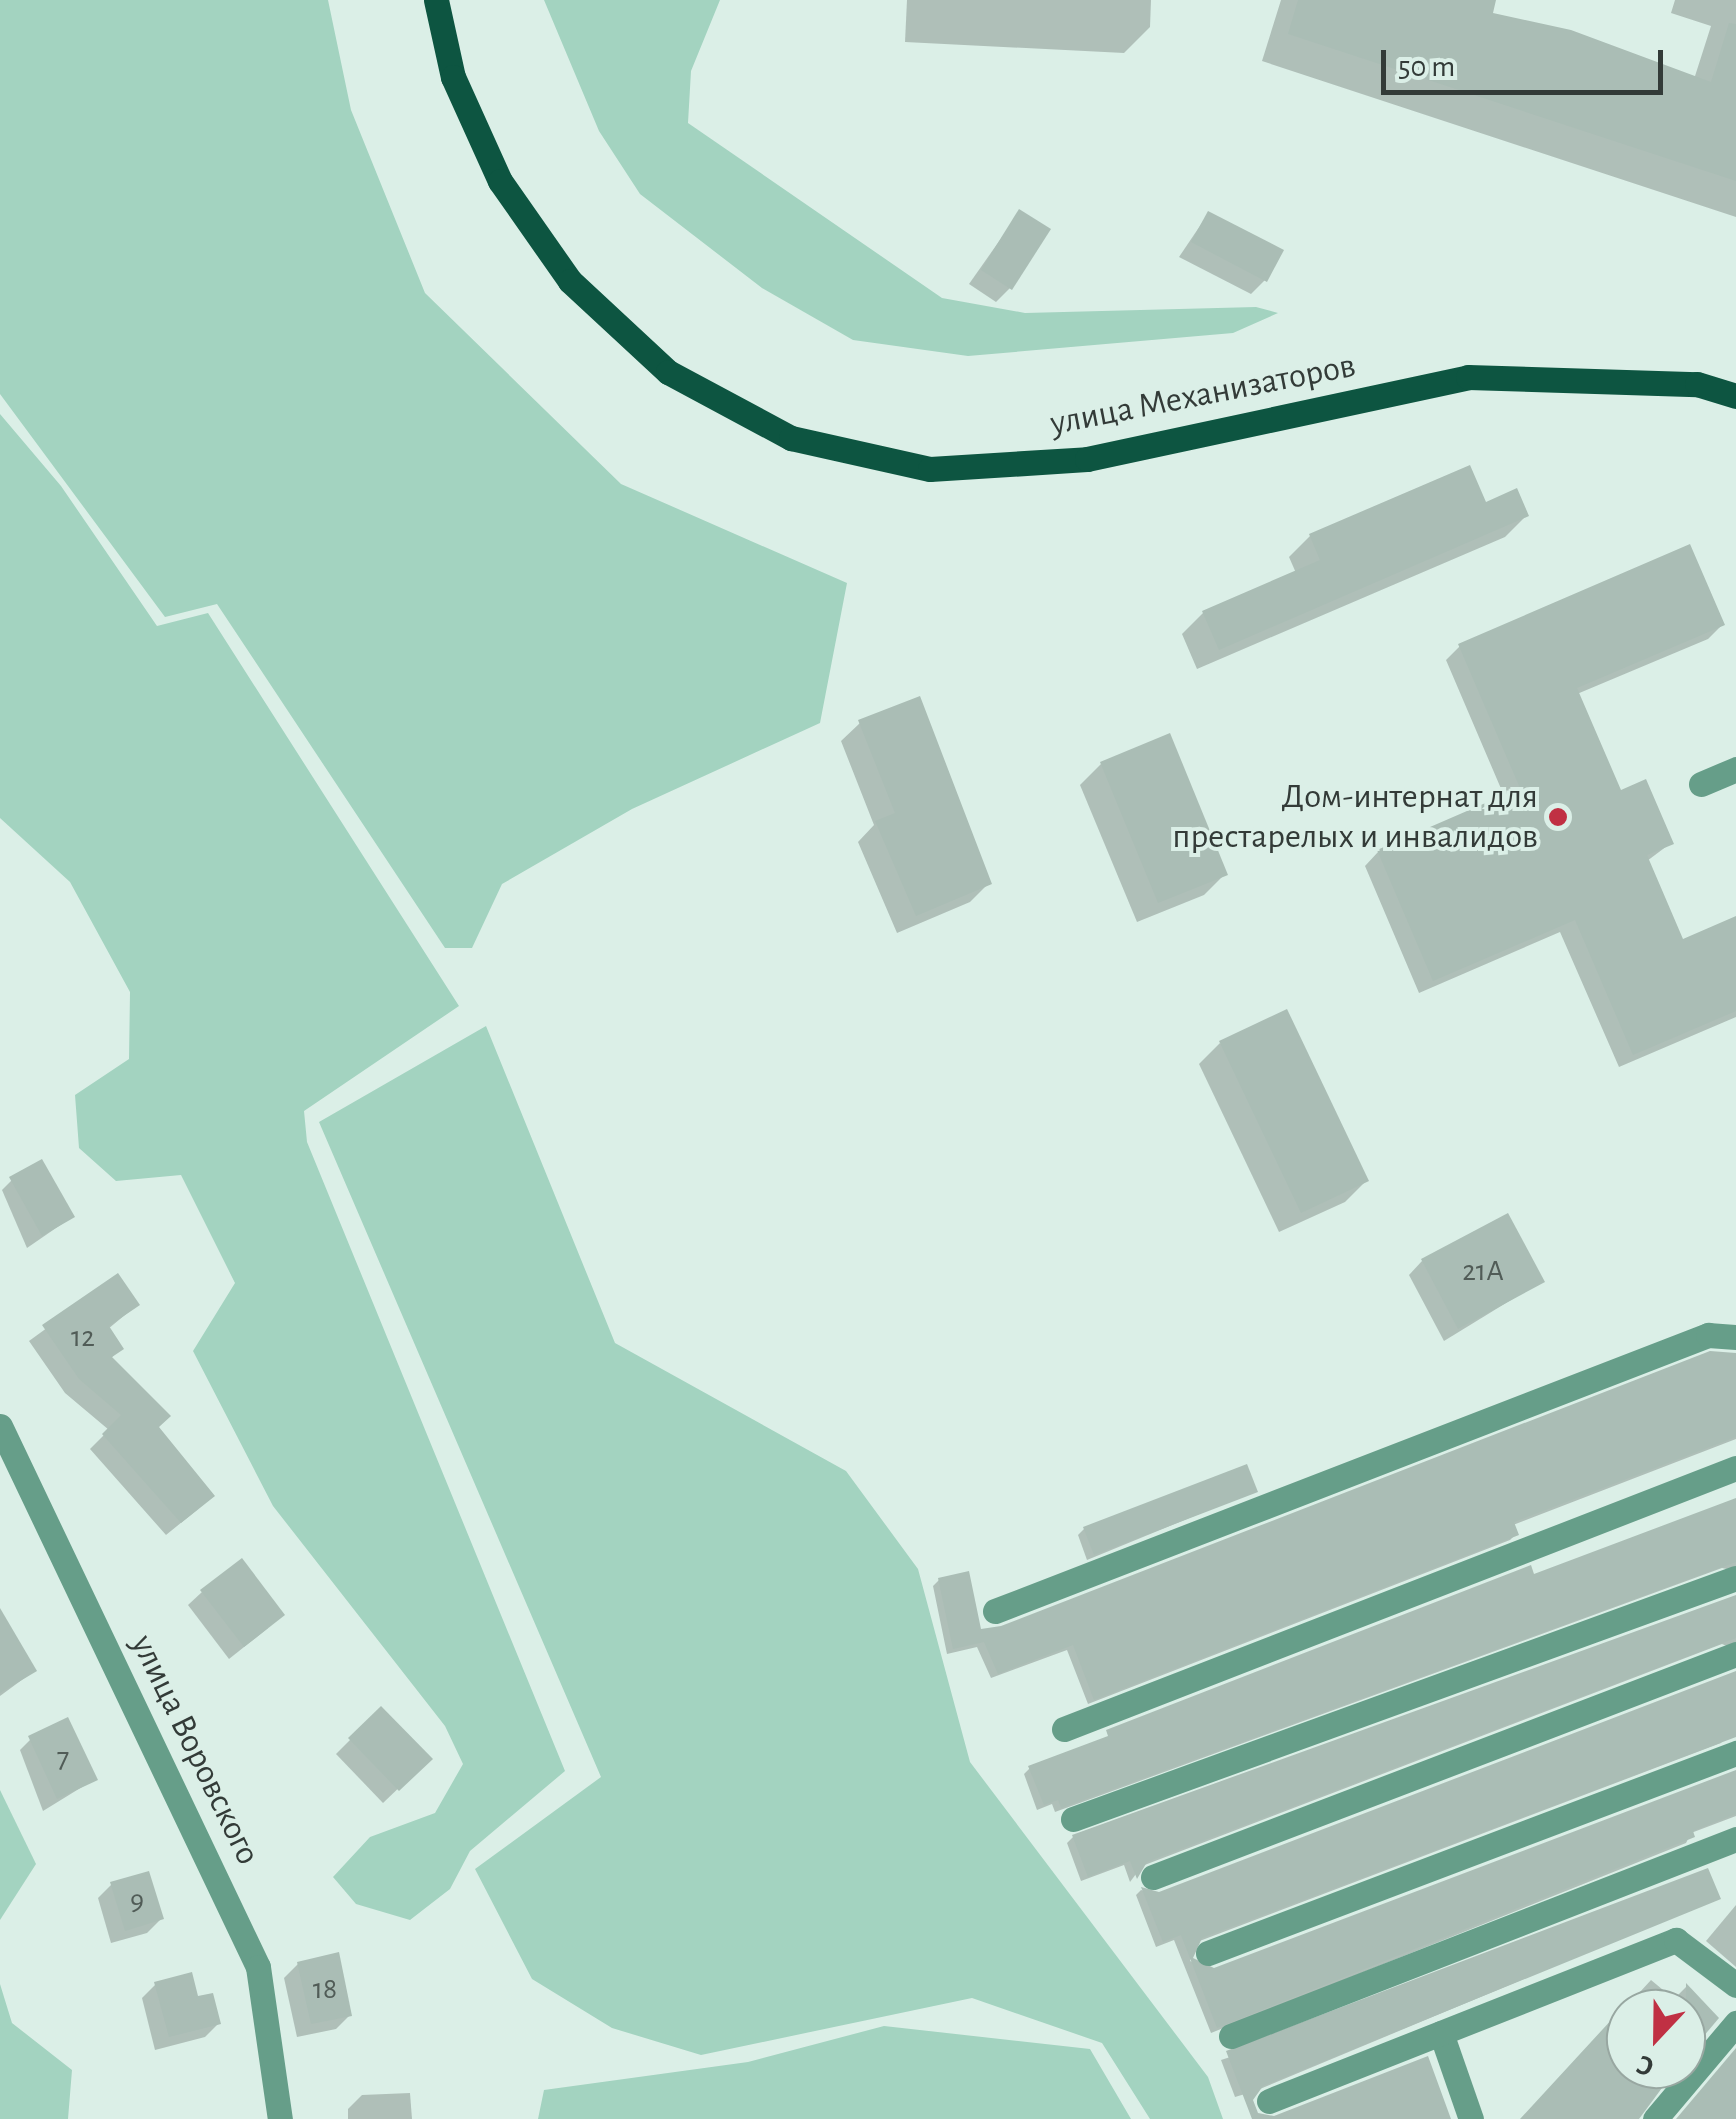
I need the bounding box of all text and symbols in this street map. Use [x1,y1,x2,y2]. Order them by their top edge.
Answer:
scale bar [1386,30,1668,92]
text: 50 m [1398,52,1455,82]
street label: улица Механизаторов [1047,345,1359,445]
place label: Дом-интернат для престарелых и инвалидов [1172,776,1538,858]
marker: Дом-интернат для престарелых и инвалидов [1547,806,1569,828]
house number: 21А [1462,1253,1504,1289]
house number: 12 [71,1319,95,1355]
street label: улица Воровского [121,1628,269,1872]
house number: 7 [57,1740,69,1776]
house number: 9 [130,1883,144,1919]
house number: 18 [313,1971,337,2007]
north arrow [1606,1989,1706,2089]
text: С [1633,2049,1658,2081]

